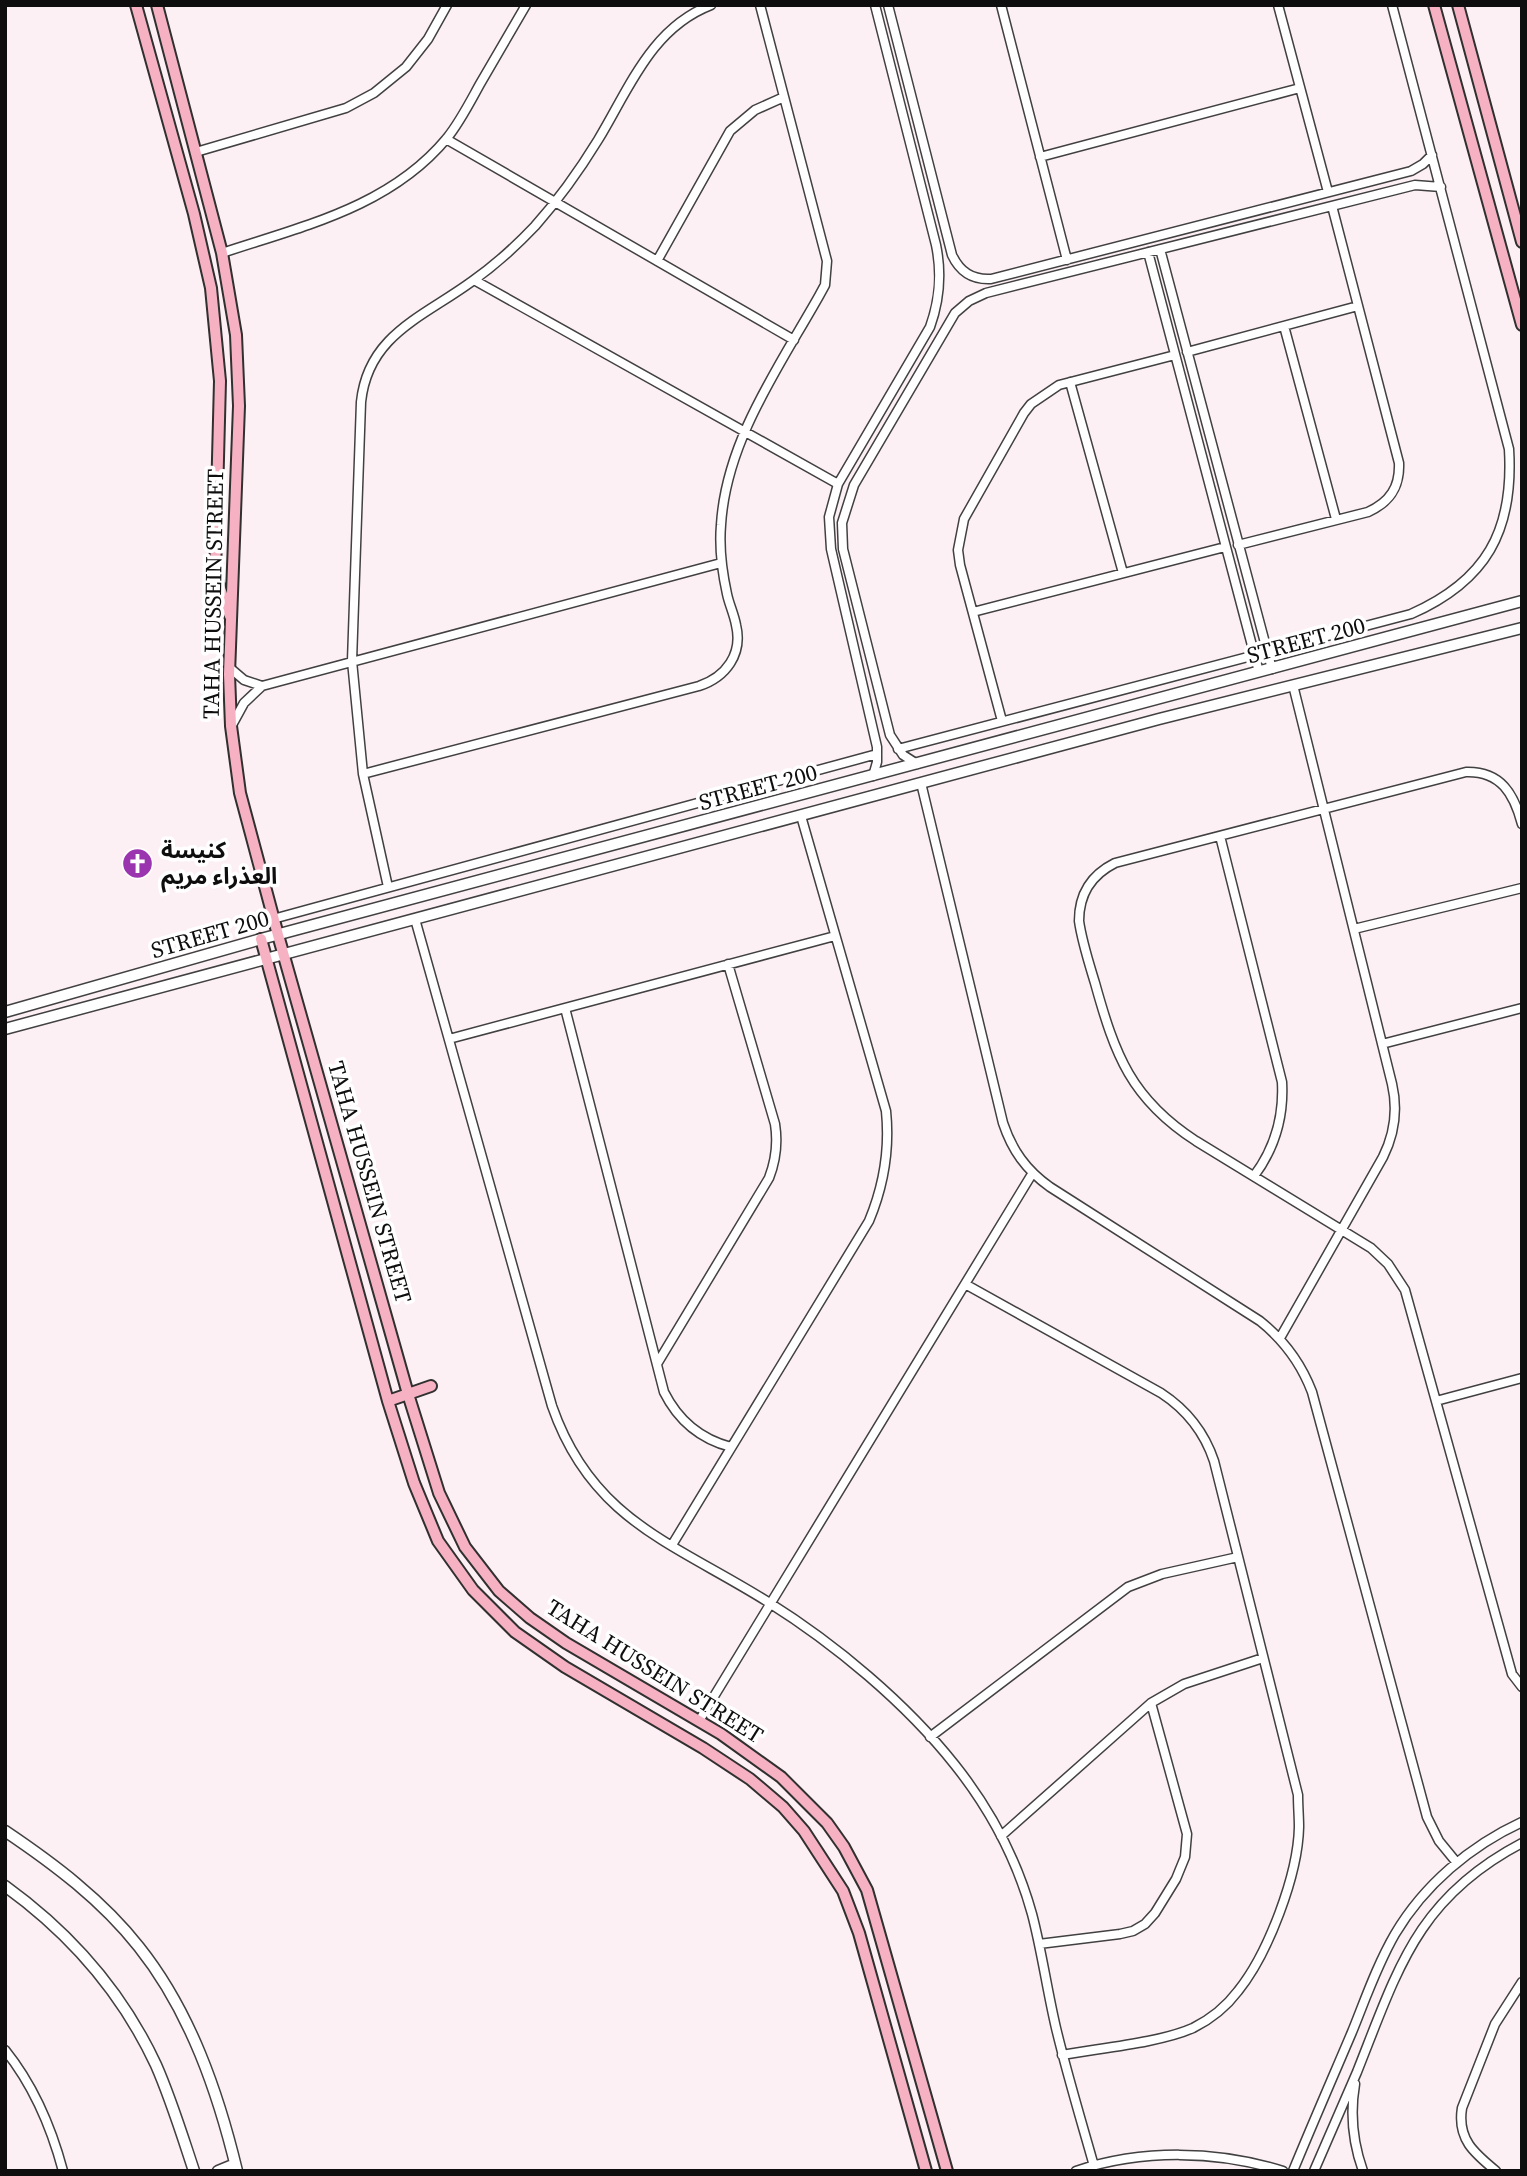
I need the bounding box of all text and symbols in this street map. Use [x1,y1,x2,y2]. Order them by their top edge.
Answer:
street label: TAHA HUSSEIN STREET [195,469,231,719]
street label: STREET 200 [1243,609,1369,671]
street label: STREET 200 [695,756,821,818]
place label: كنيسة العذراء مريم [161,834,277,893]
church icon: كنيسة العذراء مريم [121,846,155,880]
street label: STREET 200 [147,902,273,966]
street label: TAHA HUSSEIN STREET [320,1057,420,1307]
street label: TAHA HUSSEIN STREET [540,1591,770,1751]

